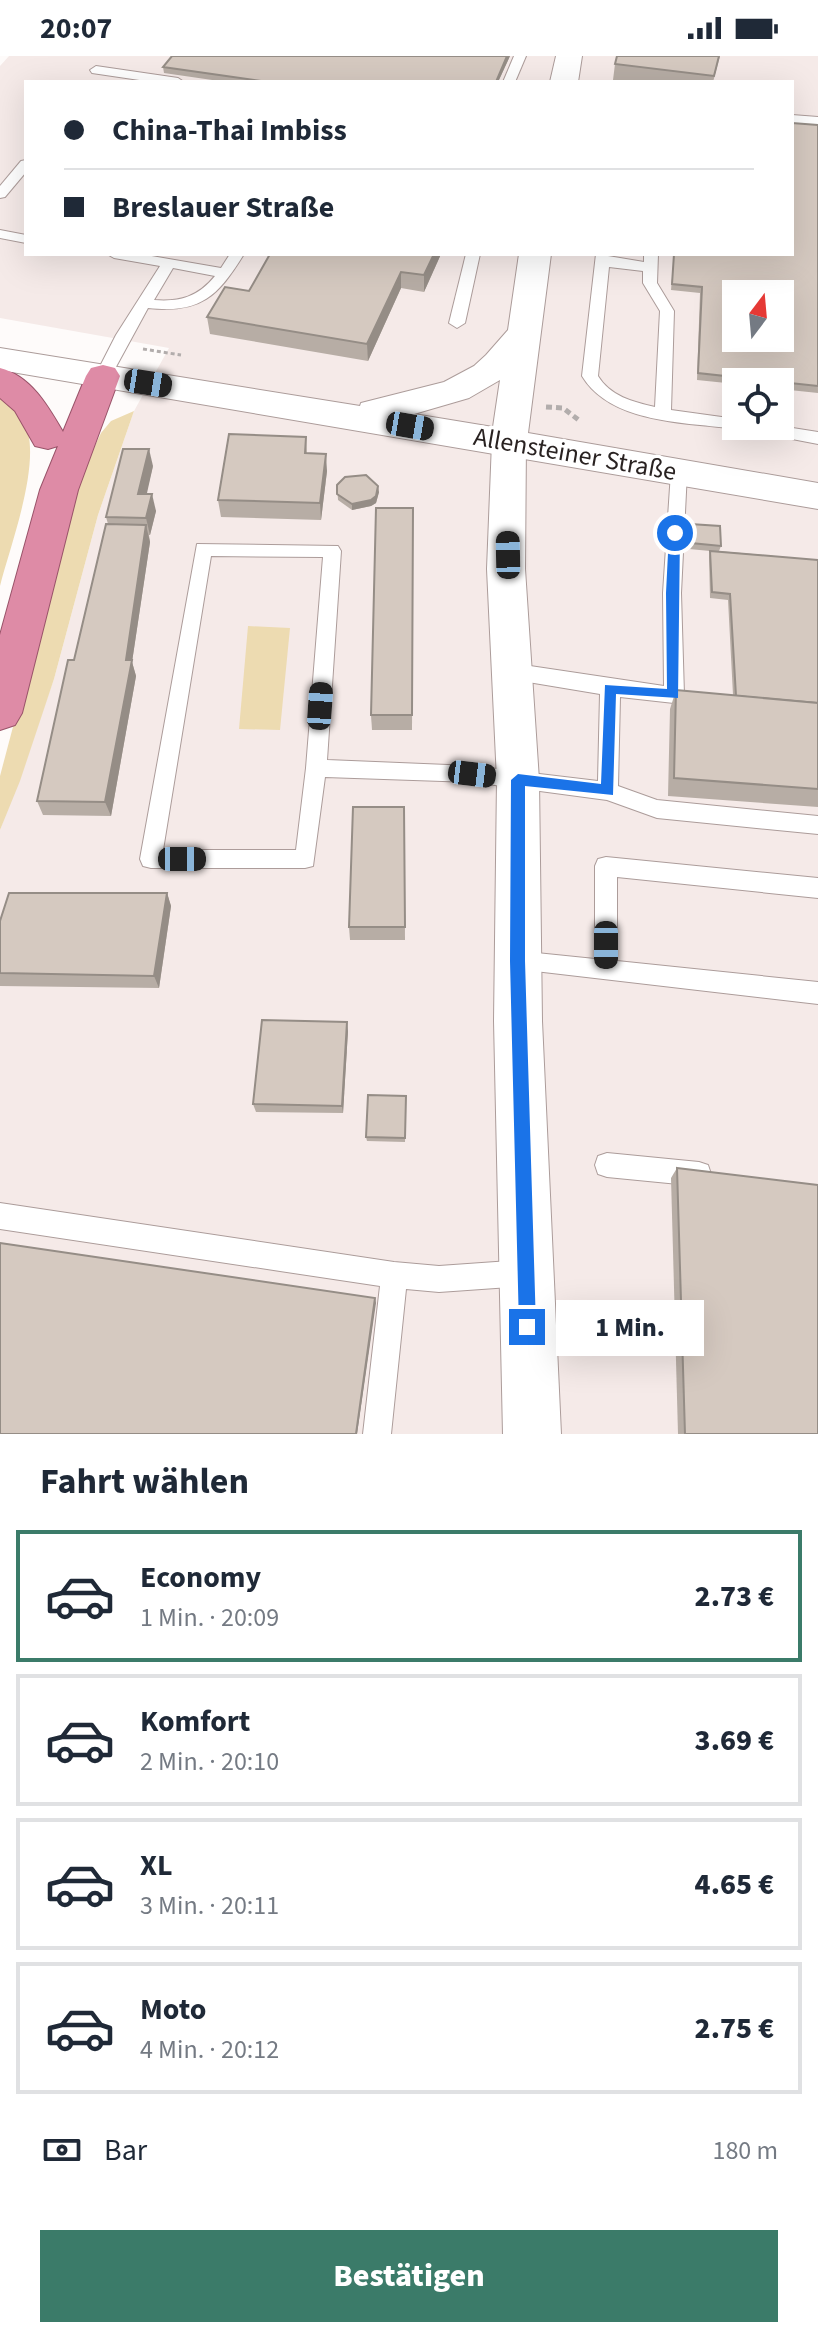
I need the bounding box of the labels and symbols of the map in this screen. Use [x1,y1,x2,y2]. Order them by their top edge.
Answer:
north arrow [722,280,794,352]
car [122,367,174,399]
car [384,410,436,442]
street label: Allensteiner Straße [471,418,679,490]
route start [657,515,693,551]
car [496,531,520,579]
car [306,681,334,731]
car [447,759,497,789]
car [158,847,206,871]
car [594,921,618,969]
callout: 1 Min. [555,1299,703,1355]
route end [509,1309,545,1345]

